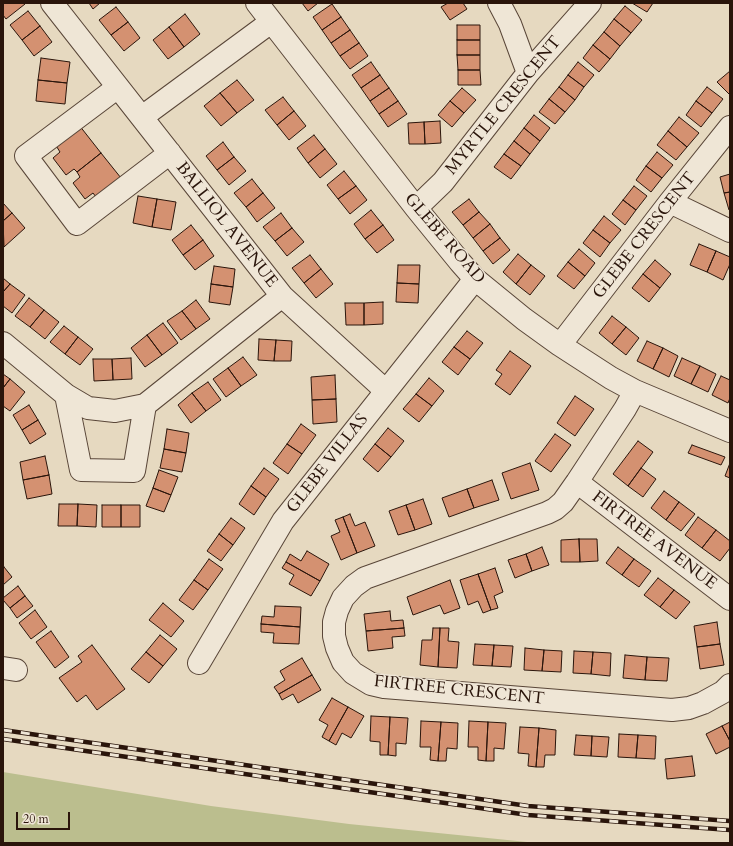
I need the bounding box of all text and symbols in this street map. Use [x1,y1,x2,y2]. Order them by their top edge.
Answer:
street label: MYRTLE CRESCENT [442,33,566,179]
street label: BALLIOL AVENUE [171,158,281,292]
street label: GLEBE CRESCENT [589,169,701,303]
street label: GLEBE ROAD [399,190,489,288]
street label: GLEBE VILLAS [283,410,373,518]
street label: FIRTREE AVENUE [588,487,720,595]
street label: FIRTREE CRESCENT [373,672,545,710]
scale bar [18,804,72,830]
text: 20 m [23,811,49,827]

